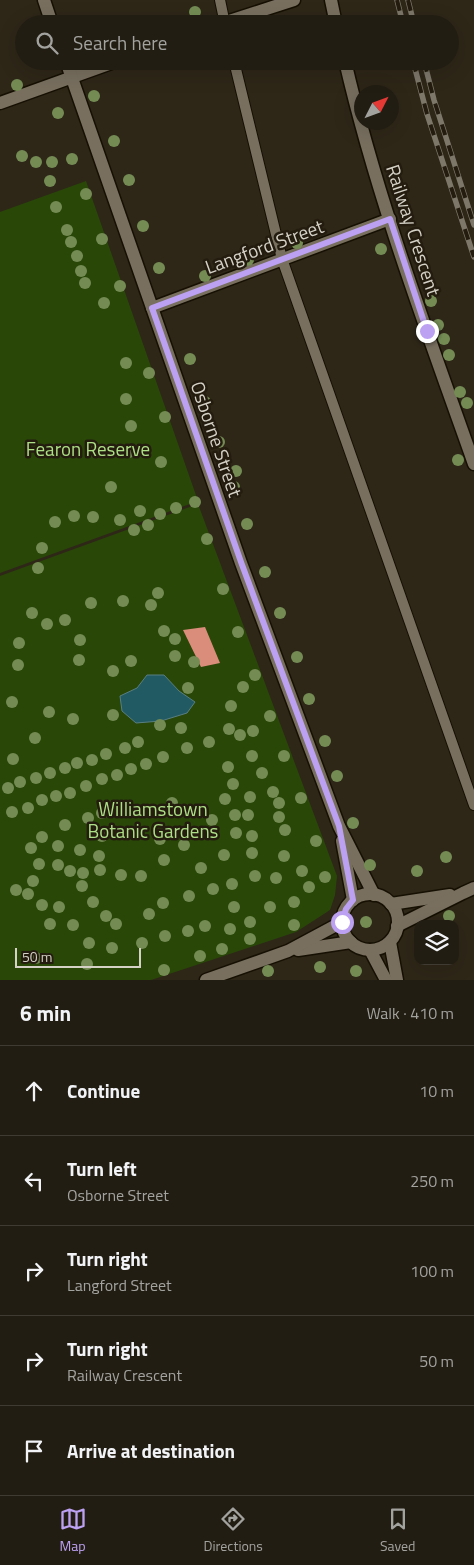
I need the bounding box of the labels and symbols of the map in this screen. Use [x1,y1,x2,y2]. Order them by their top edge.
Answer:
north arrow [354,85,399,130]
street label: Railway Crescent [379,161,449,300]
street label: Langford Street [201,211,328,281]
route end [416,320,439,343]
street label: Osborne Street [184,377,251,501]
park label: Fearon Reserve [26,434,150,463]
park label: Williamstown Botanic Gardens [88,794,219,845]
route start [331,911,354,934]
scale bar [15,945,141,968]

